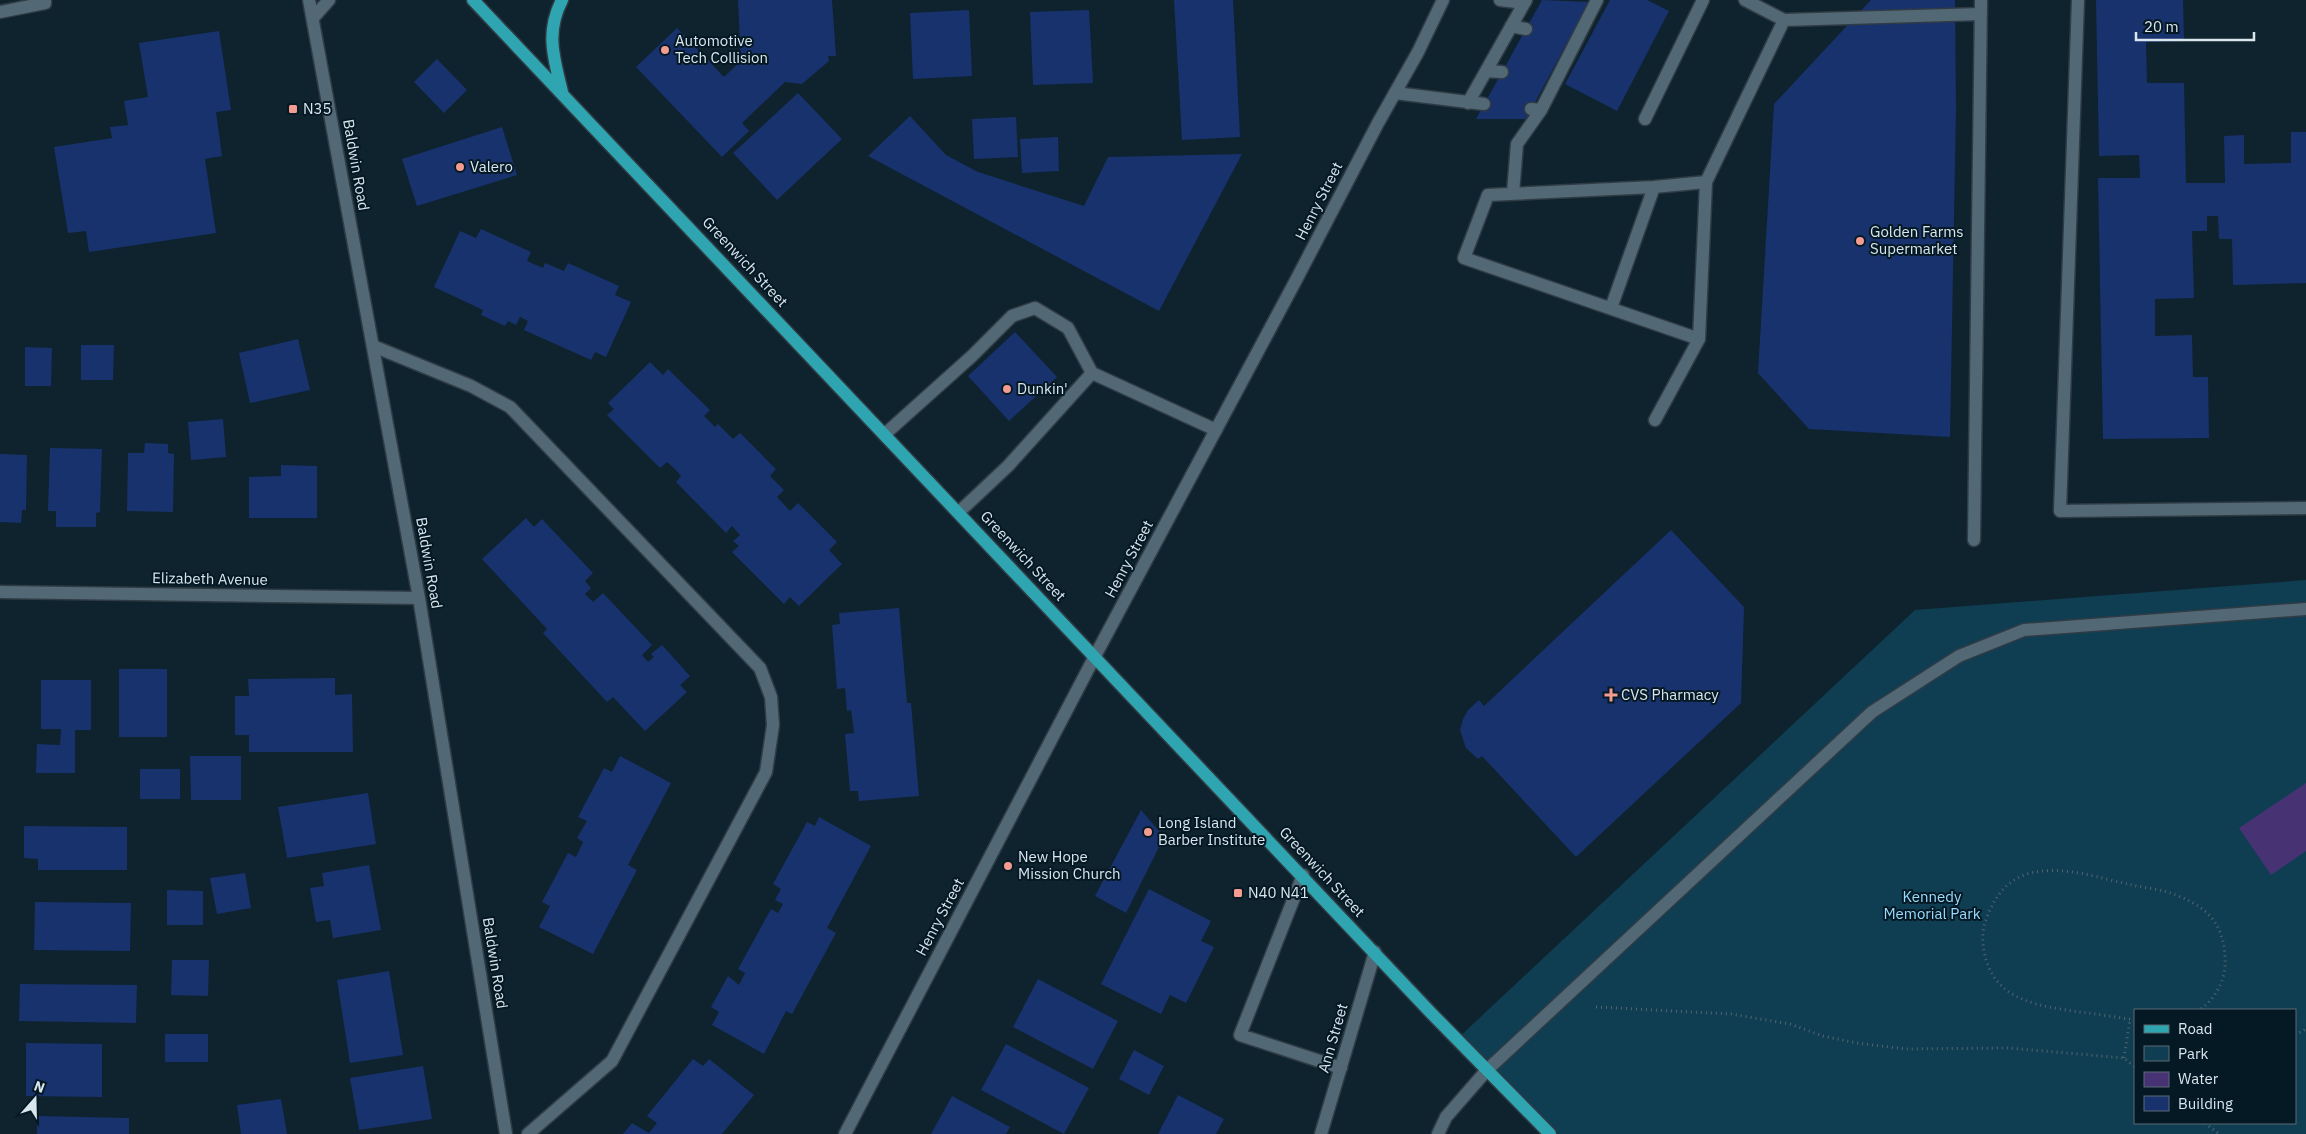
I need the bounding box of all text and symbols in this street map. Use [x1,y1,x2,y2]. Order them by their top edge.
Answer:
scale bar [2136,10,2254,42]
text: 20 m [2144,17,2179,36]
place label: Automotive Tech Collision [675,31,768,67]
marker: Automotive Tech Collision [659,44,671,56]
place label: N35 [303,99,332,118]
marker: N35 [287,103,299,115]
street label: Baldwin Road [339,118,374,212]
place label: Valero [470,157,513,176]
street label: Henry Street [1291,159,1346,243]
marker: Valero [454,161,466,173]
street label: Greenwich Street [699,212,792,311]
place label: Golden Farms Supermarket [1870,222,1964,258]
marker: Golden Farms Supermarket [1854,235,1866,247]
place label: Dunkin' [1017,379,1068,398]
marker: Dunkin' [1001,383,1013,395]
street label: Greenwich Street [977,506,1070,605]
street label: Baldwin Road [412,516,447,610]
street label: Henry Street [1100,517,1157,601]
street label: Elizabeth Avenue [152,568,268,589]
place label: CVS Pharmacy [1621,685,1719,704]
marker: CVS Pharmacy [1605,689,1617,701]
place label: Long Island Barber Institute [1158,813,1265,849]
street label: Greenwich Street [1276,822,1369,921]
marker: Long Island Barber Institute [1142,826,1154,838]
place label: New Hope Mission Church [1018,847,1121,883]
marker: New Hope Mission Church [1002,860,1014,872]
street label: Henry Street [911,875,968,959]
place label: N40 N41 [1248,883,1309,902]
marker: N40 N41 [1232,887,1244,899]
park label: Kennedy Memorial Park [1883,887,1981,923]
street label: Baldwin Road [479,916,512,1010]
street label: Ann Street [1314,1001,1351,1075]
legend [2134,1009,2296,1124]
text: Road [2178,1019,2213,1038]
text: Park [2178,1044,2208,1063]
text: Water [2178,1069,2219,1088]
north arrow [10,1074,60,1124]
text: N [32,1077,47,1097]
text: Building [2178,1094,2233,1113]

